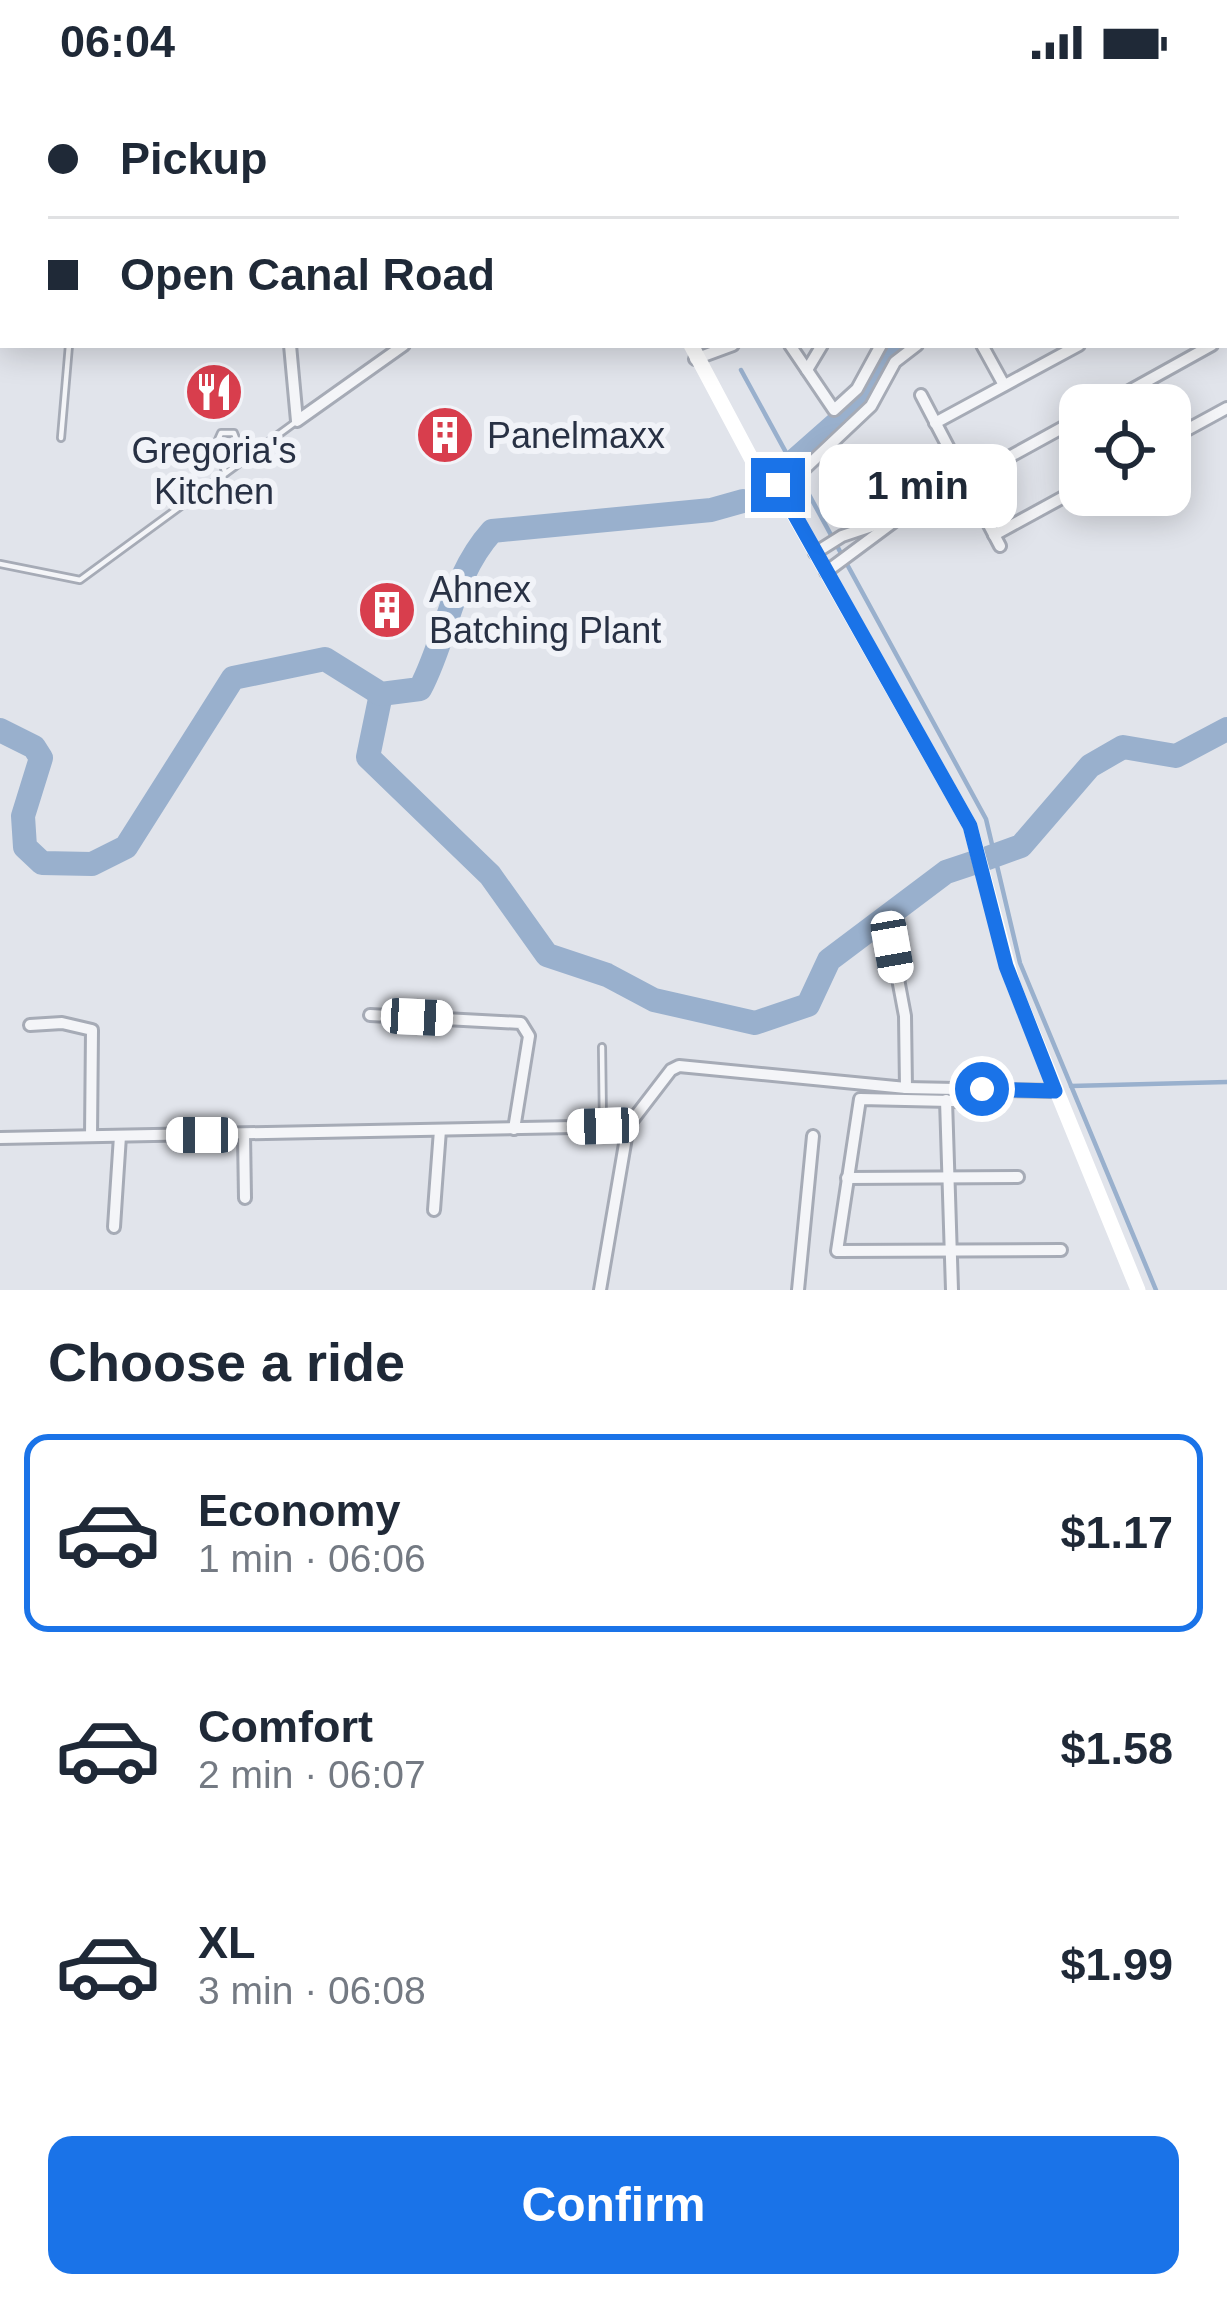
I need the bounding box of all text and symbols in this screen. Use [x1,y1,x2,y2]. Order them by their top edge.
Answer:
text: 06:04 [60,16,175,67]
text: Pickup [120,133,268,184]
text: Open Canal Road [120,249,495,300]
restaurant icon: Gregoria's Kitchen [183,361,245,423]
map controls [1059,384,1191,516]
button: locate [1059,384,1191,516]
building icon: Panelmaxx [414,404,476,466]
place label: Panelmaxx [487,415,665,456]
place label: Gregoria's Kitchen [132,430,296,512]
callout: 1 min [820,443,1018,527]
route end [751,458,805,512]
text: 1 min [867,464,969,507]
place label: Ahnex Batching Plant [429,569,661,651]
building icon: Ahnex Batching Plant [356,579,418,641]
car [868,908,916,986]
car [380,997,454,1037]
route start [955,1062,1009,1116]
car [566,1107,640,1145]
car [166,1117,238,1153]
text: Choose a ride [48,1332,405,1392]
icon: car [54,1479,162,1587]
text: Economy [198,1485,401,1536]
text: $1.17 [1060,1507,1173,1558]
text: 1 min · 06:06 [198,1537,426,1580]
icon: car [54,1695,162,1803]
text: Comfort [198,1701,373,1752]
text: $1.58 [1060,1723,1173,1774]
text: 2 min · 06:07 [198,1753,426,1796]
icon: car [54,1911,162,2019]
text: XL [198,1917,256,1968]
text: $1.99 [1060,1939,1173,1990]
text: 3 min · 06:08 [198,1969,426,2012]
button: Confirm [48,2136,1179,2274]

